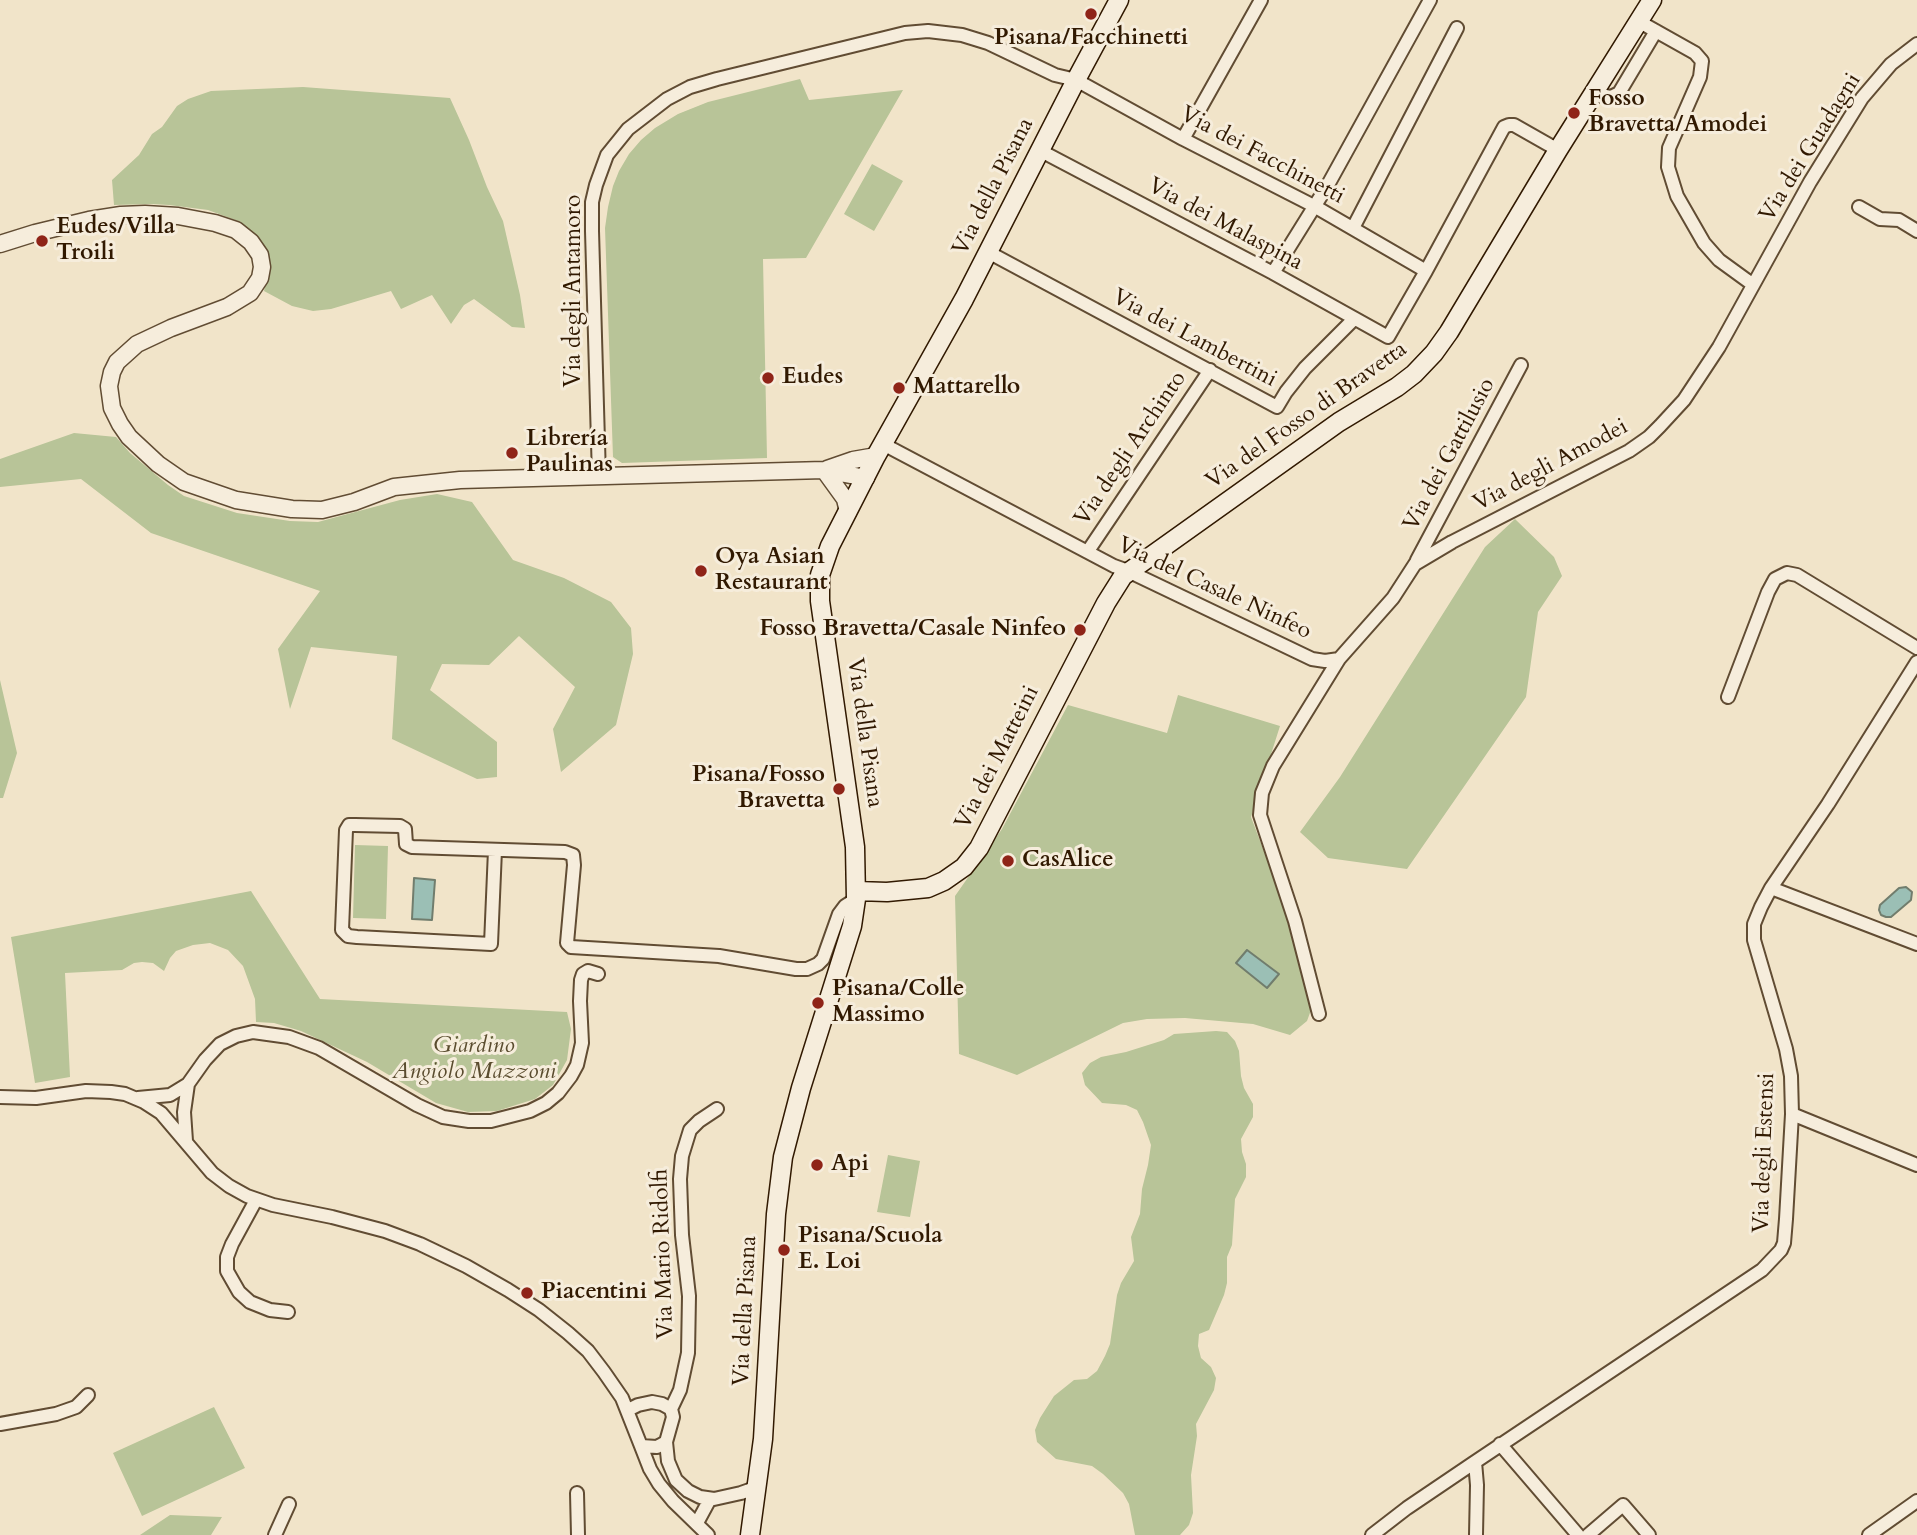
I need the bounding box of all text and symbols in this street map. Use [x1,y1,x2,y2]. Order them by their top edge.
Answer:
marker: Pisana/Facchinetti [1083,6,1099,22]
place label: Pisana/Facchinetti [994,25,1188,53]
street label: Via dei Guadagni [1754,69,1868,227]
place label: Fosso Bravetta/Amodei [1588,86,1767,140]
street label: Via dei Facchinetti [1175,101,1349,211]
marker: Fosso Bravetta/Amodei [1566,105,1582,121]
street label: Via della Pisana [947,114,1041,260]
street label: Via dei Malaspina [1143,173,1307,277]
street label: Via degli Antamoro [561,195,589,387]
place label: Eudes/Villa Troili [56,214,175,268]
marker: Eudes/Villa Troili [34,233,50,249]
street label: Via dei Lambertini [1107,284,1281,394]
street label: Via del Fosso di Bravetta [1201,336,1413,496]
place label: Eudes [782,364,843,392]
street label: Via degli Archinto [1069,366,1193,532]
marker: Eudes [760,370,776,386]
place label: Mattarello [913,374,1020,402]
street label: Via dei Gattilusio [1398,374,1502,536]
marker: Mattarello [891,380,907,396]
street label: Via degli Amodei [1469,414,1633,518]
place label: Librería Paulinas [526,426,613,480]
marker: Librería Paulinas [504,445,520,461]
street label: Via del Casale Ninfeo [1113,532,1315,646]
place label: Oya Asian Restaurant [715,544,828,598]
marker: Oya Asian Restaurant [693,563,709,579]
place label: Fosso Bravetta/Casale Ninfeo [759,616,1066,644]
marker: Fosso Bravetta/Casale Ninfeo [1072,622,1088,638]
street label: Via della Pisana [840,656,888,810]
street label: Via dei Matteini [950,682,1046,834]
place label: Pisana/Fosso Bravetta [692,762,825,816]
marker: Pisana/Fosso Bravetta [831,781,847,797]
place label: CasAlice [1022,847,1114,875]
marker: CasAlice [1000,853,1016,869]
place label: Pisana/Colle Massimo [832,976,964,1030]
marker: Pisana/Colle Massimo [810,995,826,1011]
park label: Giardino Angiolo Mazzoni [392,1033,556,1087]
street label: Via degli Estensi [1748,1072,1782,1234]
place label: Api [831,1151,869,1179]
marker: Api [809,1157,825,1173]
street label: Via Mario Ridolfi [647,1168,681,1340]
place label: Pisana/Scuola E. Loi [798,1223,943,1277]
street label: Via della Pisana [728,1235,764,1387]
marker: Pisana/Scuola E. Loi [776,1242,792,1258]
place label: Piacentini [541,1279,647,1307]
marker: Piacentini [519,1285,535,1301]

